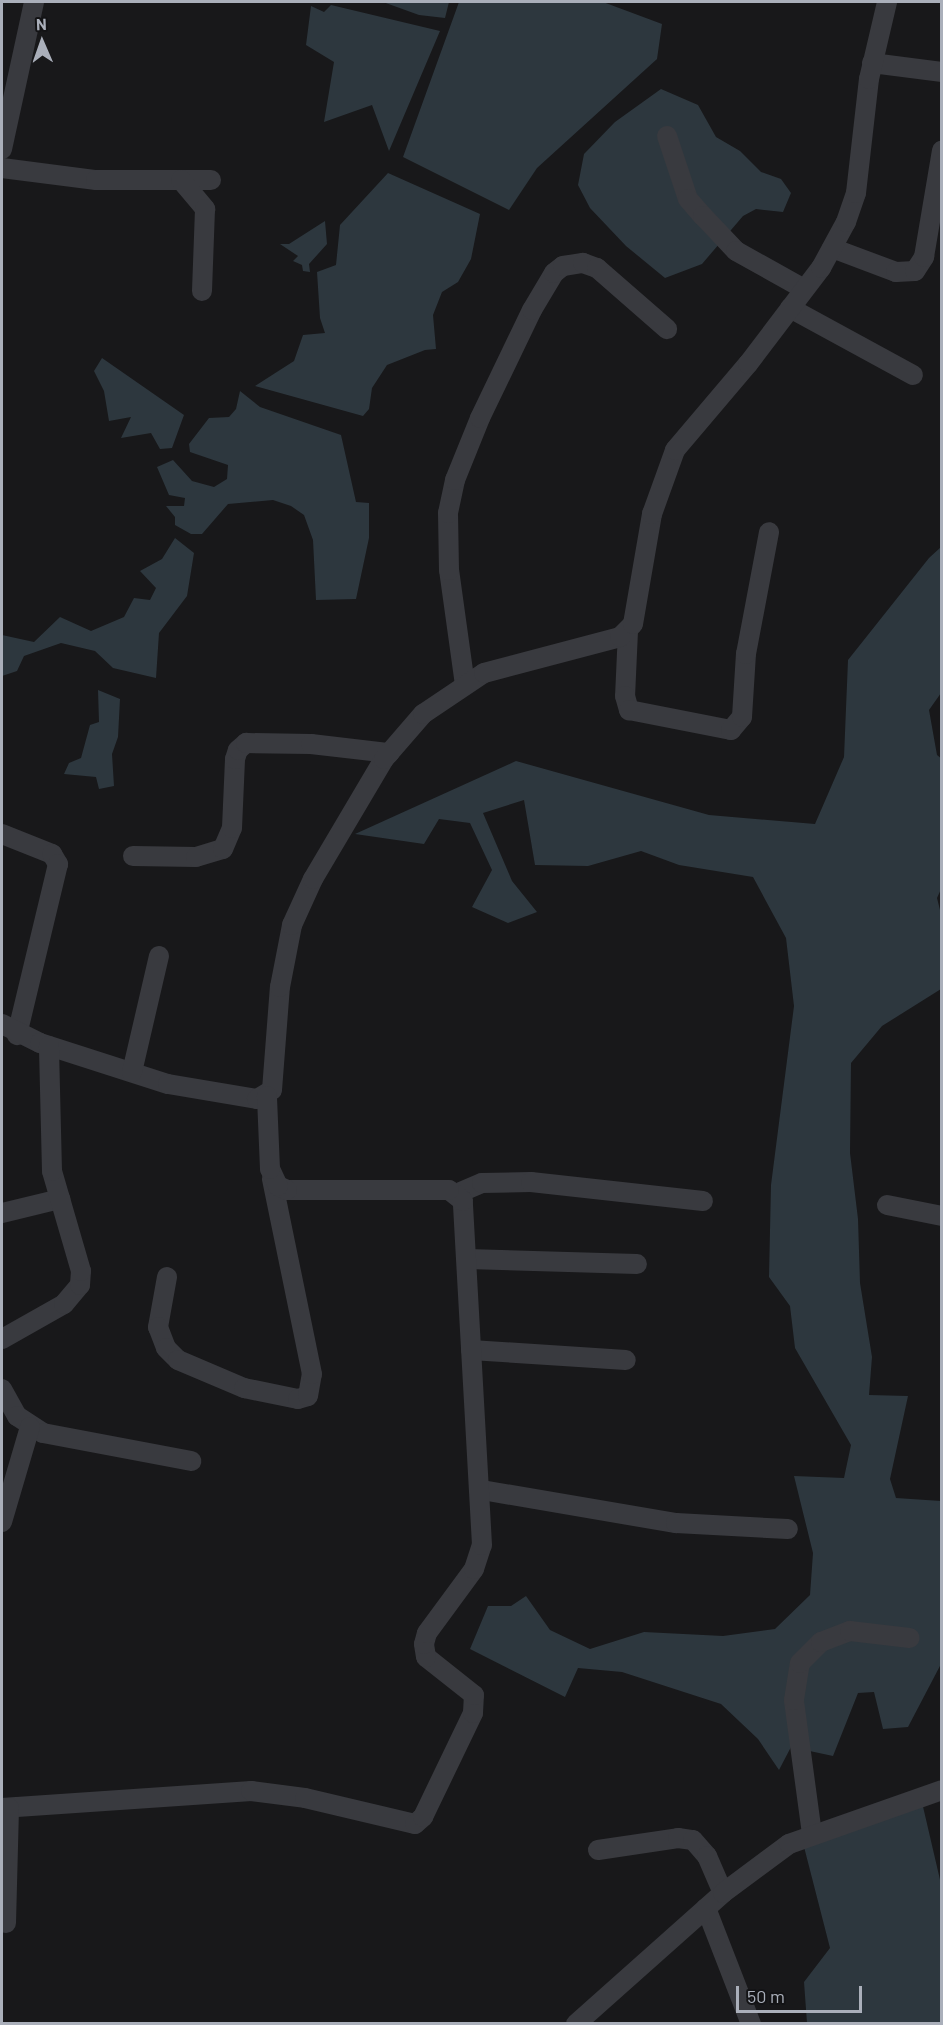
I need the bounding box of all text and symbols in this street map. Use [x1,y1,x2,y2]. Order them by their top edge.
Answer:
north arrow [12,12,72,72]
text: N [36,14,47,33]
scale bar [739,1974,865,2012]
text: 50 m [747,1985,785,2007]

